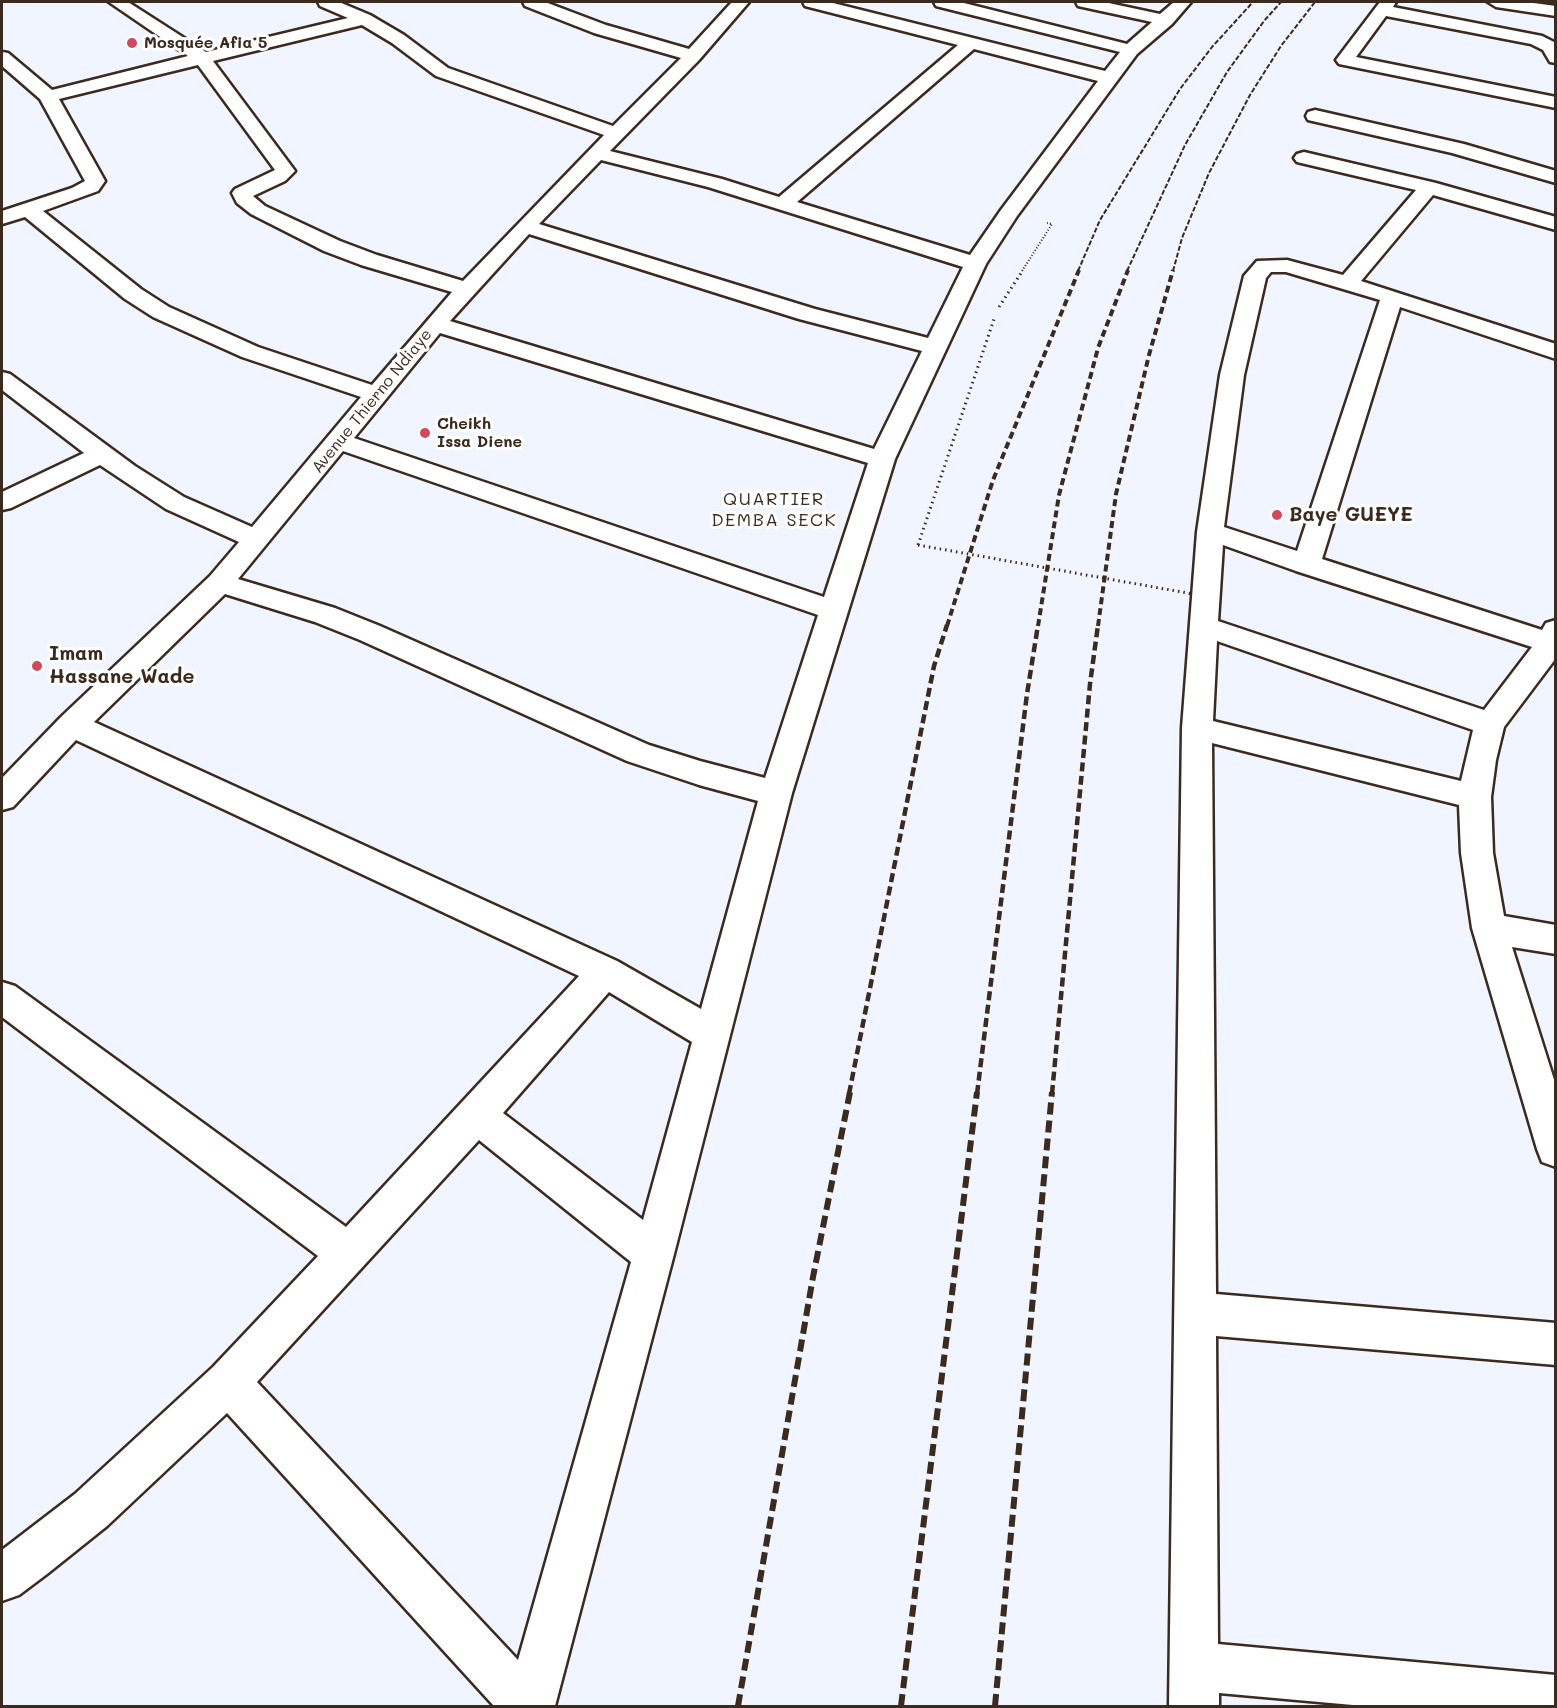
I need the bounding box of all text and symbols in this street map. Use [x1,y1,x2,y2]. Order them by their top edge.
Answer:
place label: Mosquée Afia 5 [144,33,267,53]
marker: Mosquée Afia 5 [125,36,139,50]
street label: Avenue Thierno Ndiaye [308,325,436,477]
place label: Cheikh Issa Diene [437,414,522,452]
marker: Cheikh Issa Diene [418,426,432,440]
district label: QUARTIER DEMBA SECK [711,488,837,530]
place label: Baye GUEYE [1289,503,1413,527]
marker: Baye GUEYE [1270,508,1284,522]
place label: Imam Hassane Wade [49,642,194,689]
marker: Imam Hassane Wade [30,659,44,673]

